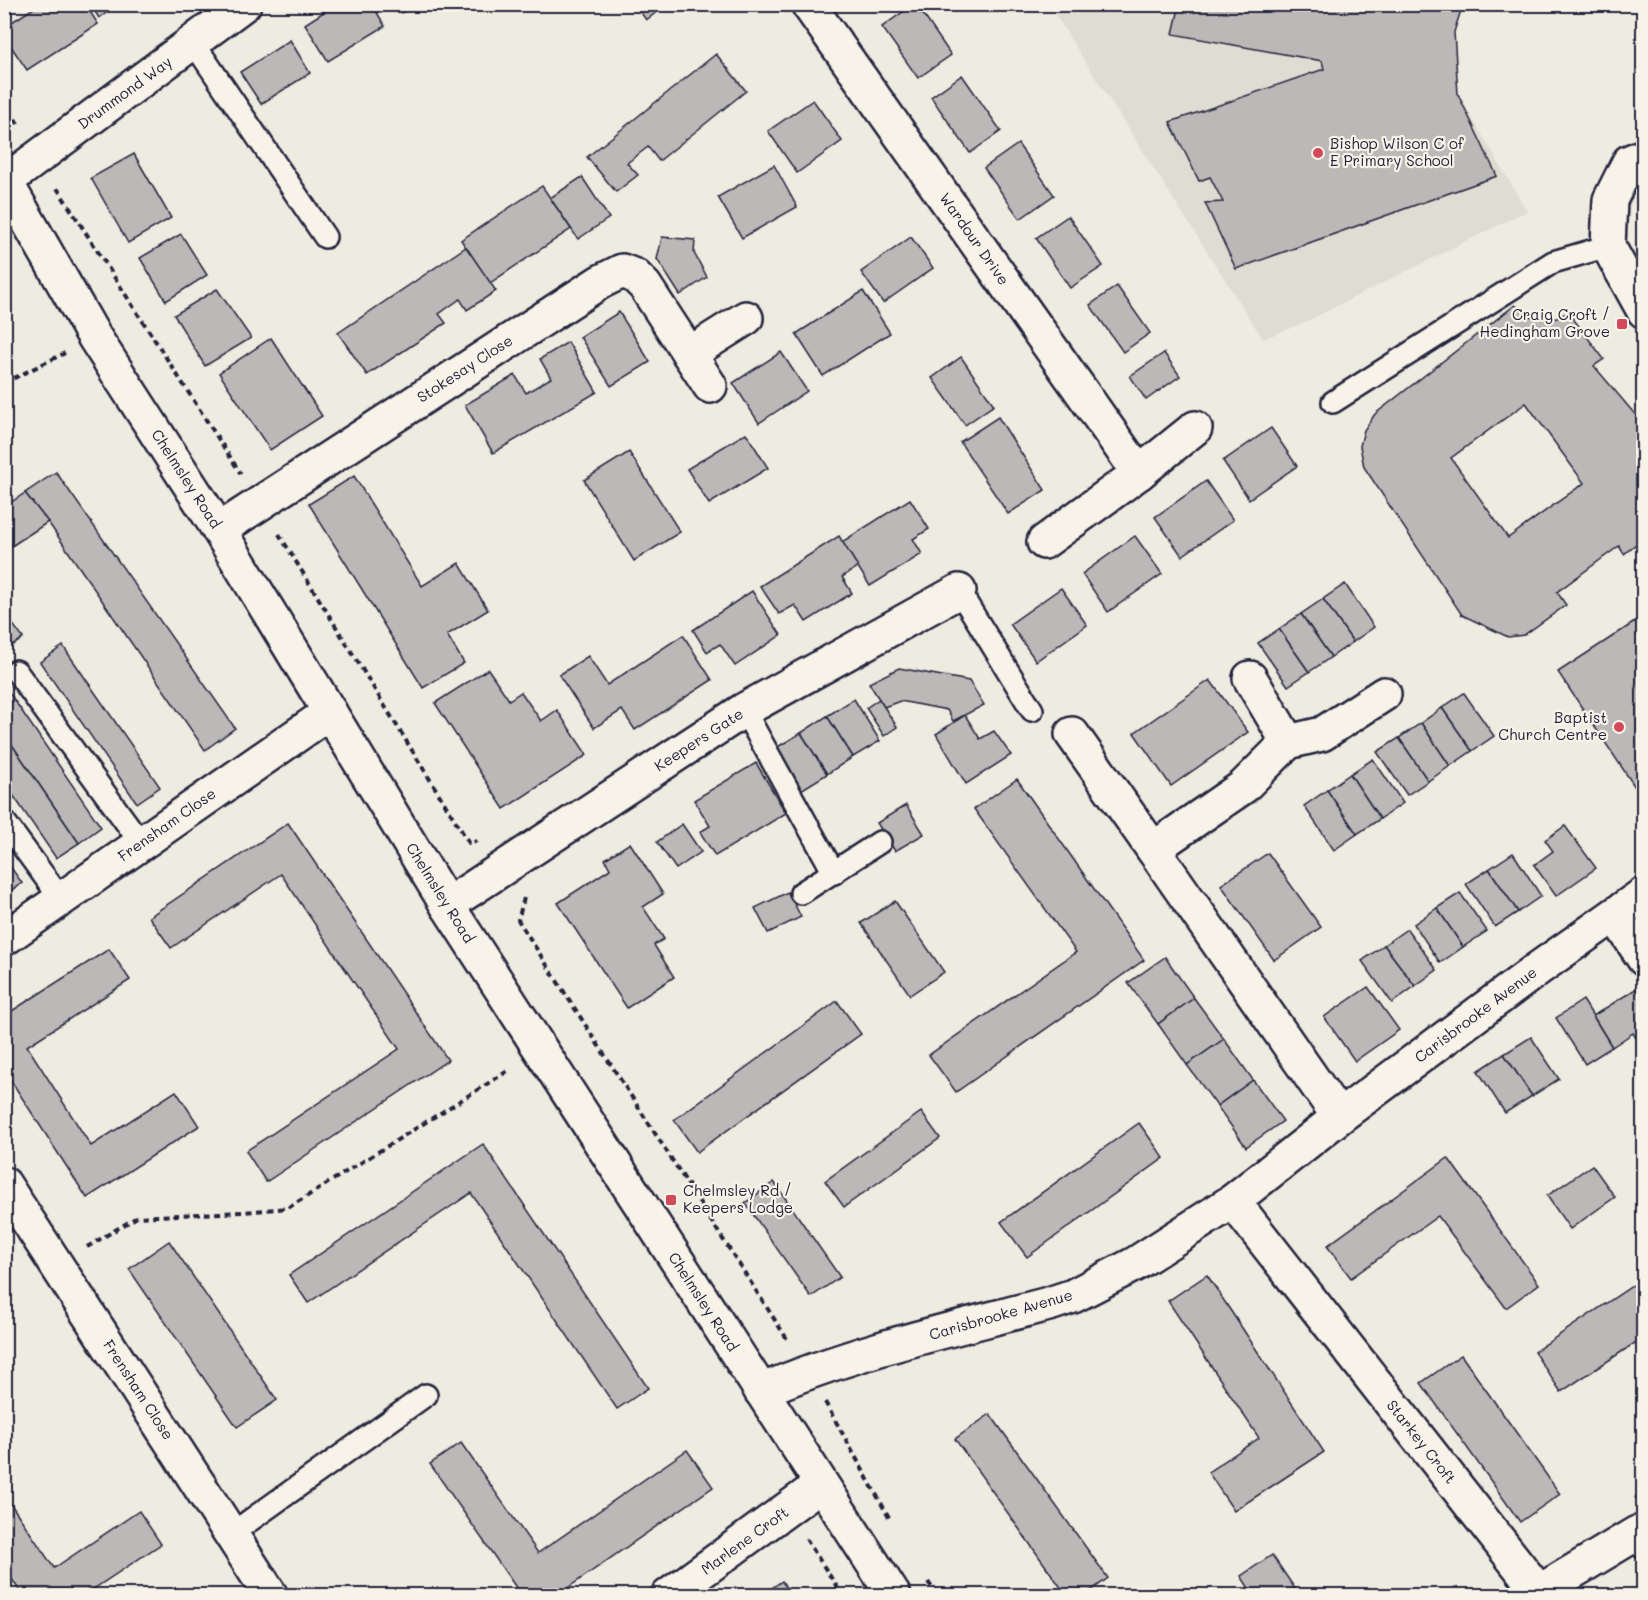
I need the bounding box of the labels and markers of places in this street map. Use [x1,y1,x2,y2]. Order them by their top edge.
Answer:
place label: Bishop Wilson C of E Primary School [1330,133,1465,170]
marker: Bishop Wilson C of E Primary School [1311,146,1325,160]
place label: Craig Croft / Hedingham Grove [1480,304,1610,341]
marker: Craig Croft / Hedingham Grove [1615,317,1629,331]
place label: Baptist Church Centre [1498,707,1607,744]
marker: Baptist Church Centre [1612,720,1626,734]
place label: Chelmsley Rd / Keepers Lodge [683,1180,793,1217]
marker: Chelmsley Rd / Keepers Lodge [664,1193,678,1207]

